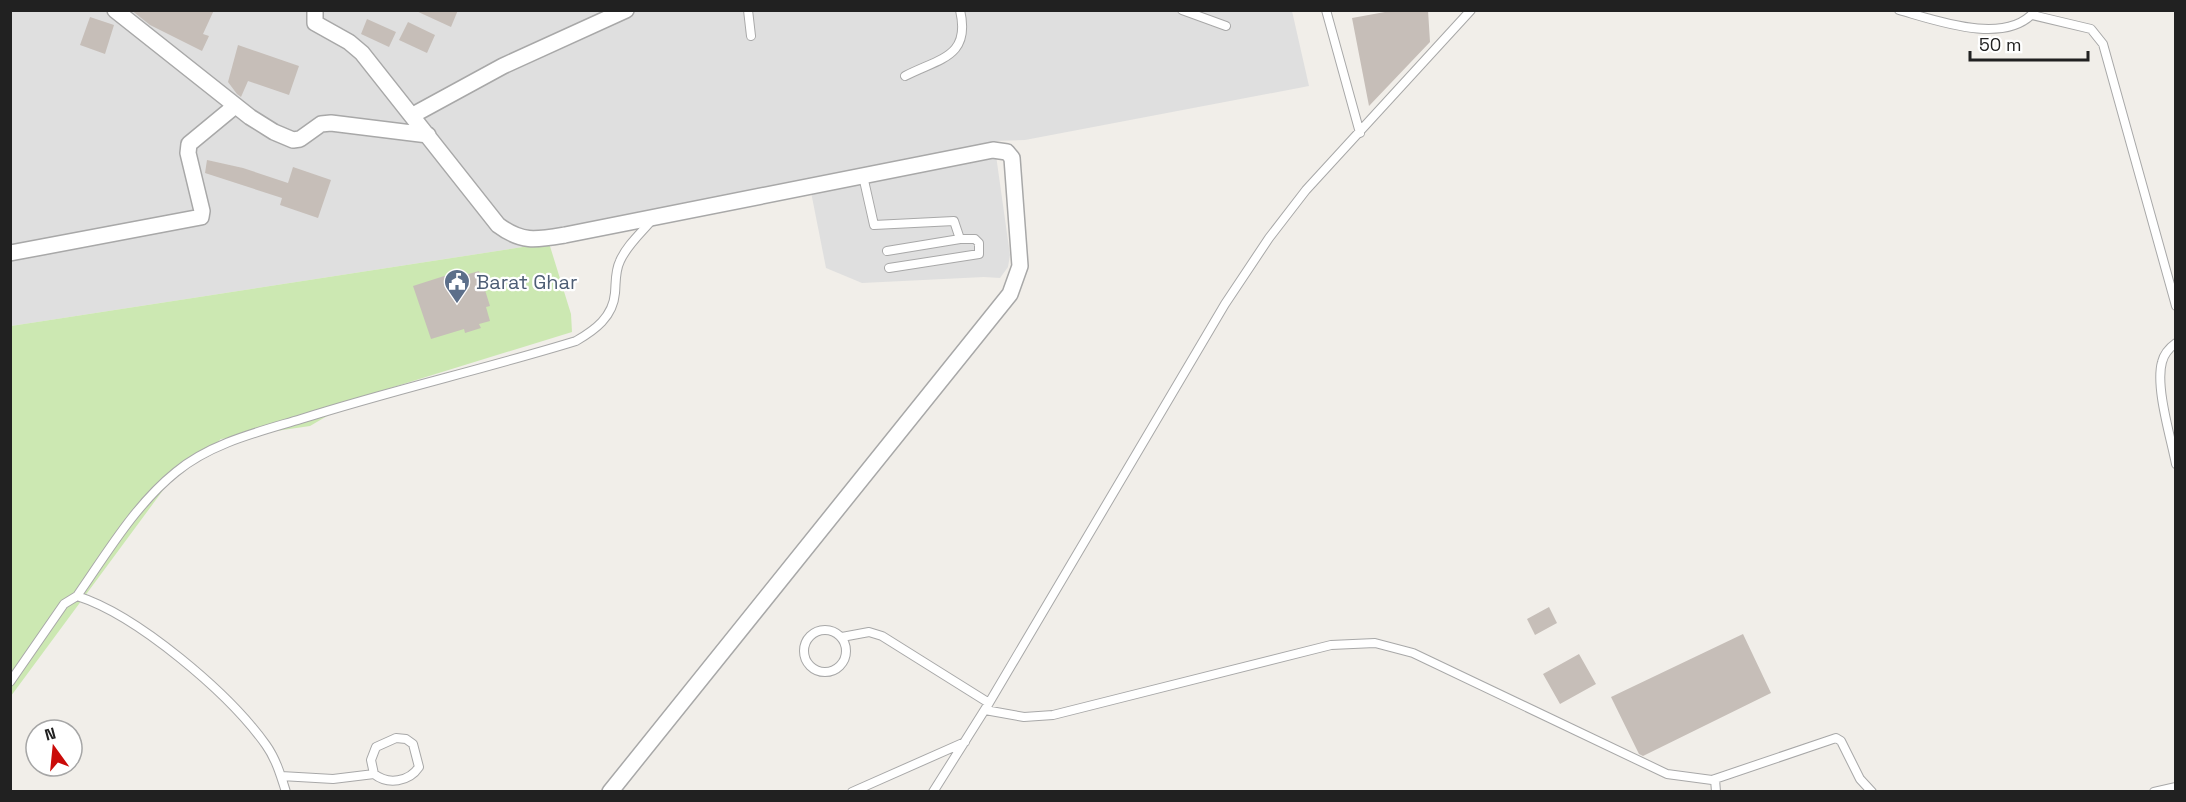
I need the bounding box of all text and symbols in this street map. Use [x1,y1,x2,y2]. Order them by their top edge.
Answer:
scale bar [1970,24,2088,62]
text: 50 m [1979,33,2021,56]
public building icon: Barat Ghar [442,267,472,305]
place label: Barat Ghar [476,269,578,295]
north arrow [24,718,84,778]
text: N [42,722,58,746]

